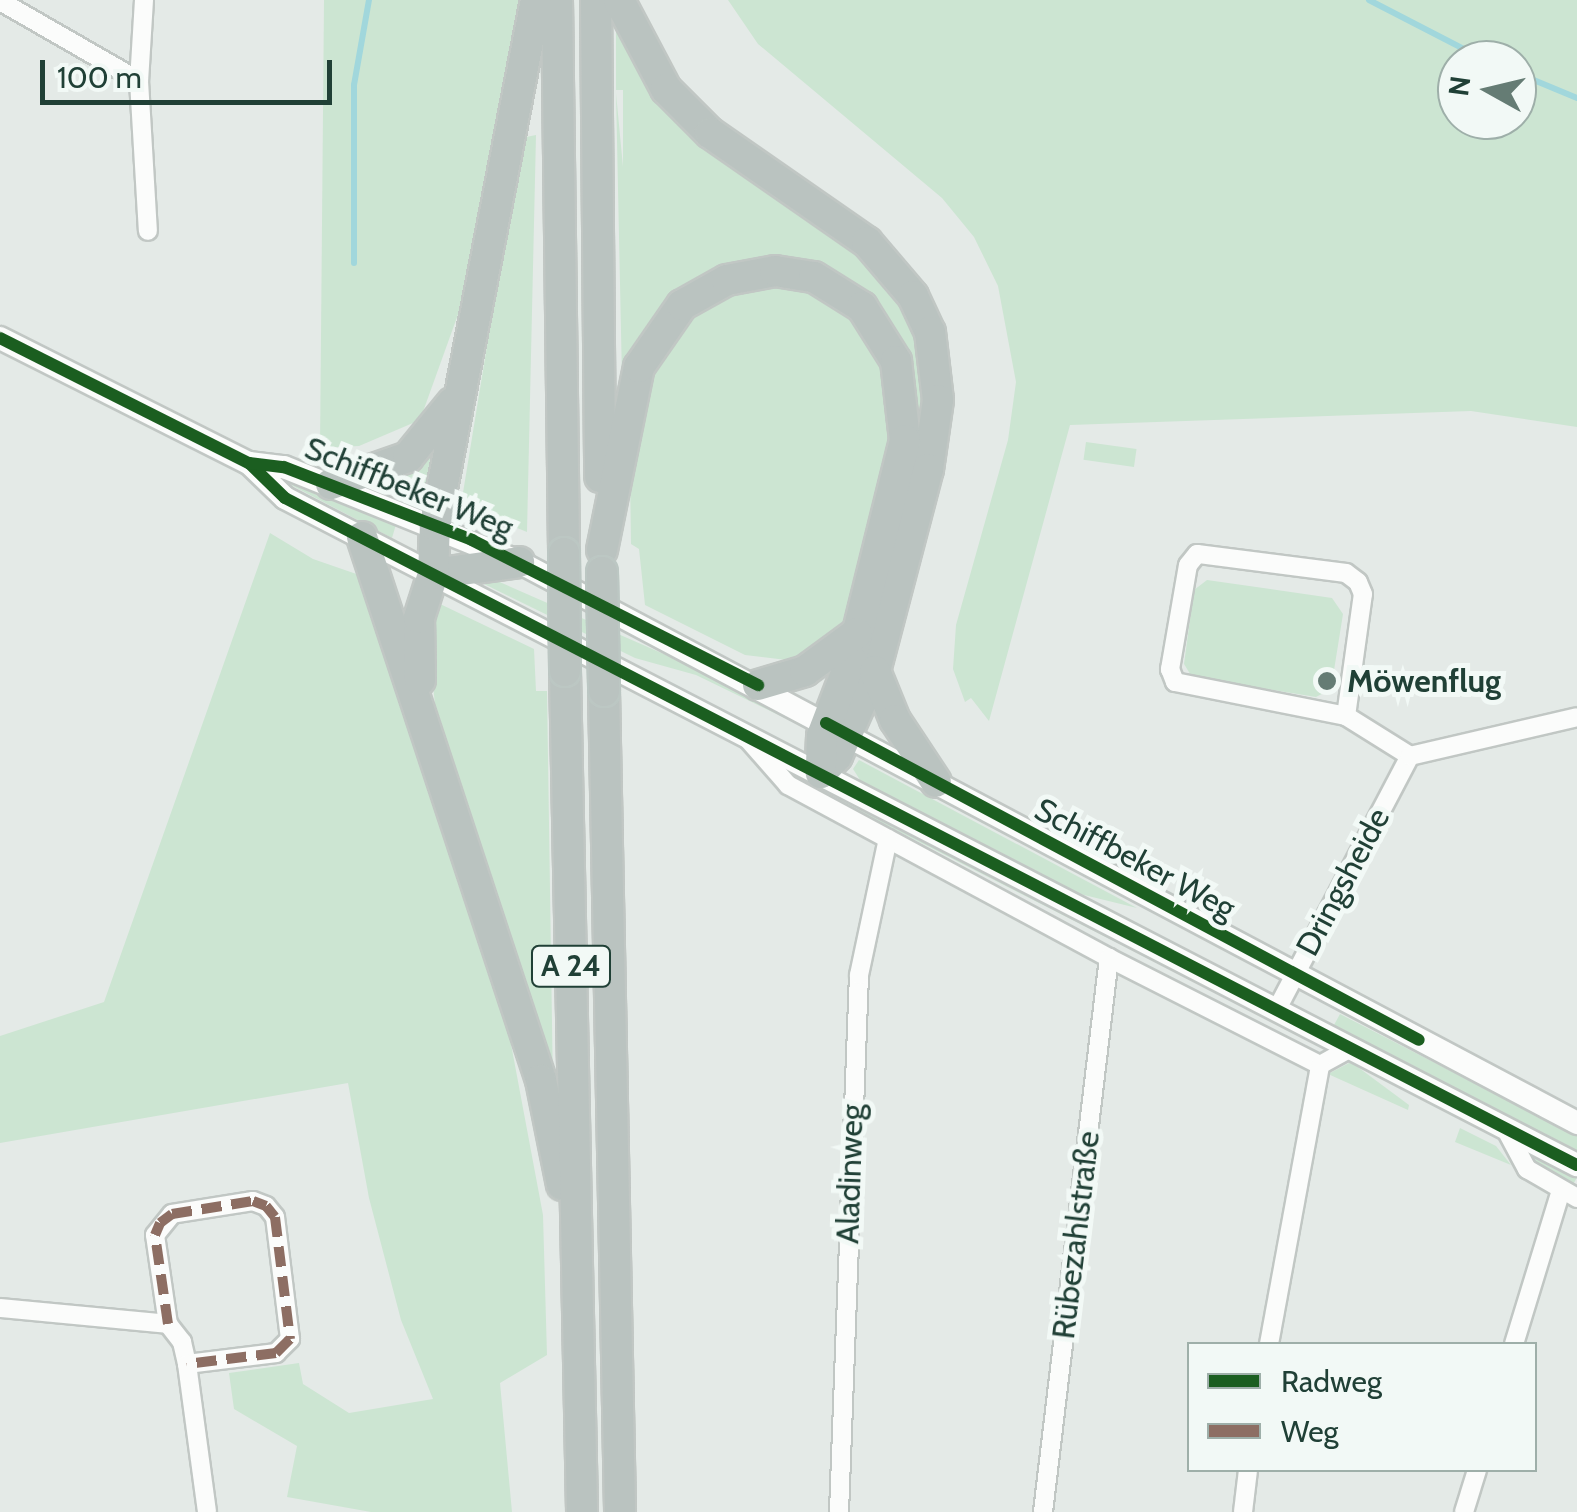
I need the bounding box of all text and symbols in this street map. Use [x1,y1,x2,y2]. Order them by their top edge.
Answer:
scale bar [45,40,338,102]
north arrow [1437,40,1537,140]
text: 100 m [57,59,142,96]
text: N [1441,74,1477,98]
street label: Schiffbeker Weg [299,429,519,547]
place label: Möwenflug [1347,662,1501,700]
marker: Möwenflug [1316,670,1338,692]
street label: Schiffbeker Weg [1028,790,1242,928]
street label: Dringsheide [1288,802,1398,962]
road number: A 24 [531,941,611,991]
street label: Aladinweg [828,1103,872,1245]
street label: Rübezahlstraße [1044,1129,1108,1341]
legend [1187,1342,1537,1472]
text: Radweg [1281,1363,1382,1400]
text: Weg [1281,1413,1339,1450]

